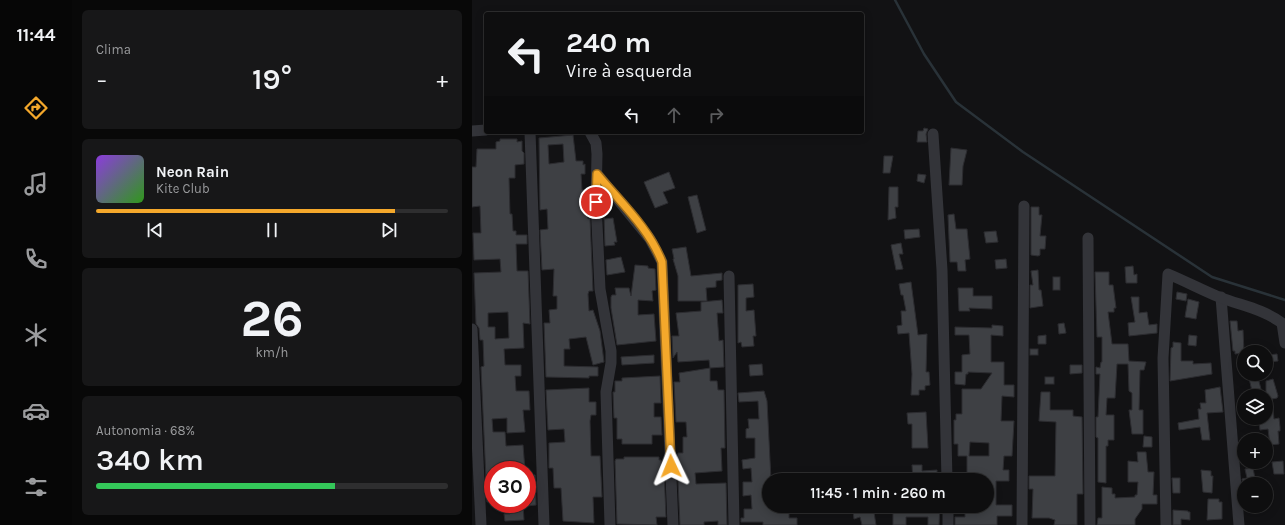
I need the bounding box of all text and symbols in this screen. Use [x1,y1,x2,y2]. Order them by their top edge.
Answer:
text: 11:44 [16,24,56,46]
text: 240 m [566,26,651,59]
icon: left [500,28,552,80]
text: Clima [96,42,131,57]
text: Vire à esquerda [566,60,692,82]
text: 19° [252,61,292,97]
text: − [96,67,108,93]
text: + [436,67,448,93]
icon: directions [22,94,50,122]
icon: left [621,104,643,126]
icon: ahead [663,104,685,126]
icon: right [705,104,727,126]
text: Neon Rain [156,163,229,181]
icon: music [22,170,50,198]
text: Kite Club [156,181,210,196]
pin [579,185,613,219]
icon: arrive [585,191,607,213]
icon: previous [144,219,166,241]
icon: pause [261,219,283,241]
icon: next [378,219,400,241]
icon: phone [22,245,50,273]
text: 26 [240,288,304,349]
icon: climate [22,321,50,349]
text: km/h [256,345,288,360]
map controls [1237,345,1273,513]
button: search [1237,345,1273,381]
button: layers [1237,389,1273,425]
icon: car [22,397,50,425]
text: Autonomia · 68% [96,423,195,438]
button: + [1237,433,1273,469]
text: 340 km [96,442,204,478]
position arrow [650,445,692,487]
speed limit sign: 30 [484,461,536,513]
icon: filters [22,473,50,501]
button: − [1237,477,1273,513]
text: 11:45 · 1 min · 260 m [810,484,946,502]

